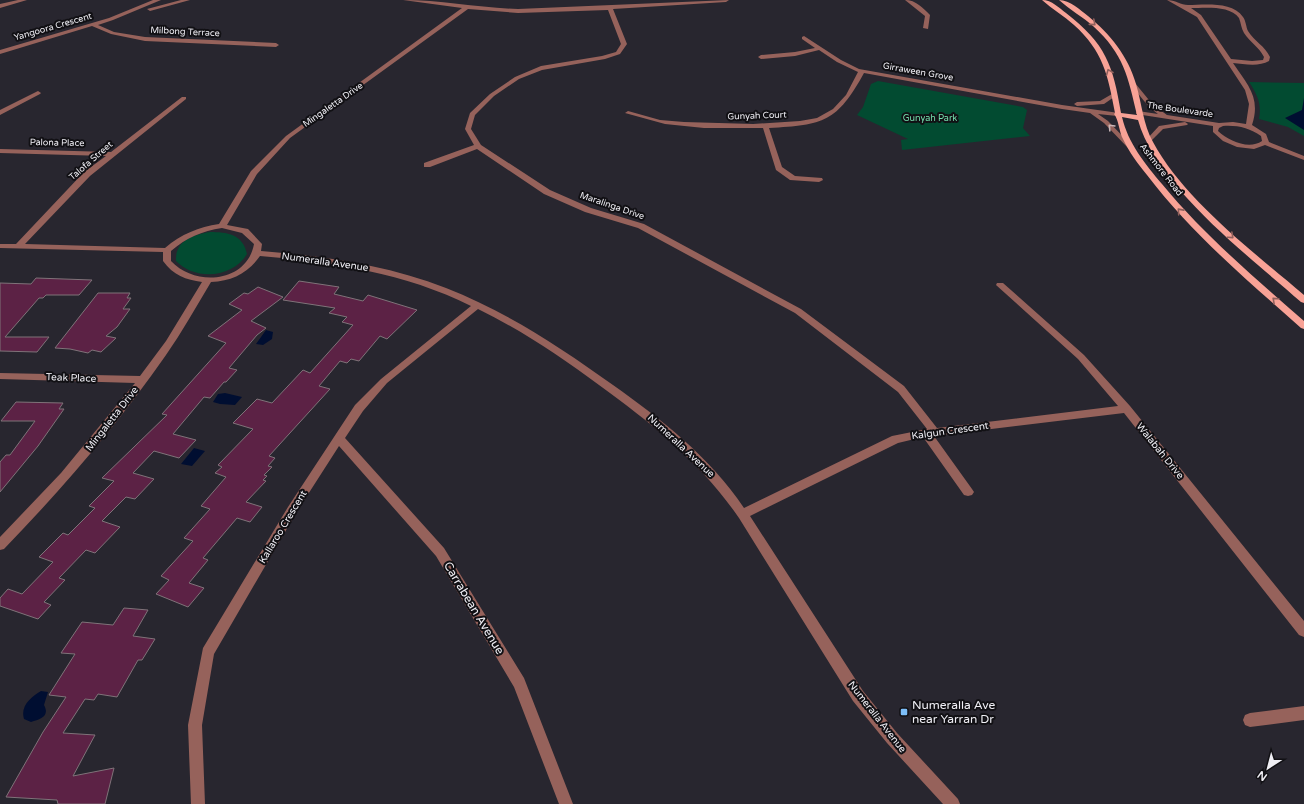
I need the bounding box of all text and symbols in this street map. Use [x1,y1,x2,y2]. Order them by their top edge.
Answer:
street label: Yangoora Crescent [13,10,94,43]
one-way arrow [1088,19,1096,26]
street label: Milbong Terrace [150,25,220,39]
street label: Girraween Grove [882,60,954,84]
one-way arrow [1106,69,1114,76]
street label: Mingaletta Drive [301,80,365,130]
street label: The Boulevarde [1146,100,1214,120]
street label: Gunyah Court [727,109,787,123]
park label: Gunyah Park [903,113,957,124]
one-way arrow [1109,125,1116,132]
street label: Palona Place [30,137,84,149]
street label: Talofa Street [67,139,115,183]
street label: Ashmore Road [1137,142,1185,198]
street label: Maralinga Drive [578,190,646,222]
one-way arrow [1178,208,1185,216]
one-way arrow [1226,231,1234,238]
street label: Numeralla Avenue [281,250,369,274]
one-way arrow [1272,297,1280,305]
street label: Teak Place [46,371,97,385]
street label: Mingaletta Drive [83,384,141,454]
street label: Numeralla Avenue [645,412,717,480]
street label: Kalgun Crescent [911,420,989,442]
street label: Walabah Drive [1134,421,1186,482]
street label: Kallaroo Crescent [256,488,310,566]
street label: Carrabean Avenue [441,559,507,657]
street label: Numeralla Avenue [845,679,909,755]
place label: Numeralla Ave near Yarran Dr [912,698,996,726]
marker: Numeralla Ave near Yarran Dr [899,707,909,717]
north arrow [1248,748,1288,788]
text: N [1255,768,1270,784]

